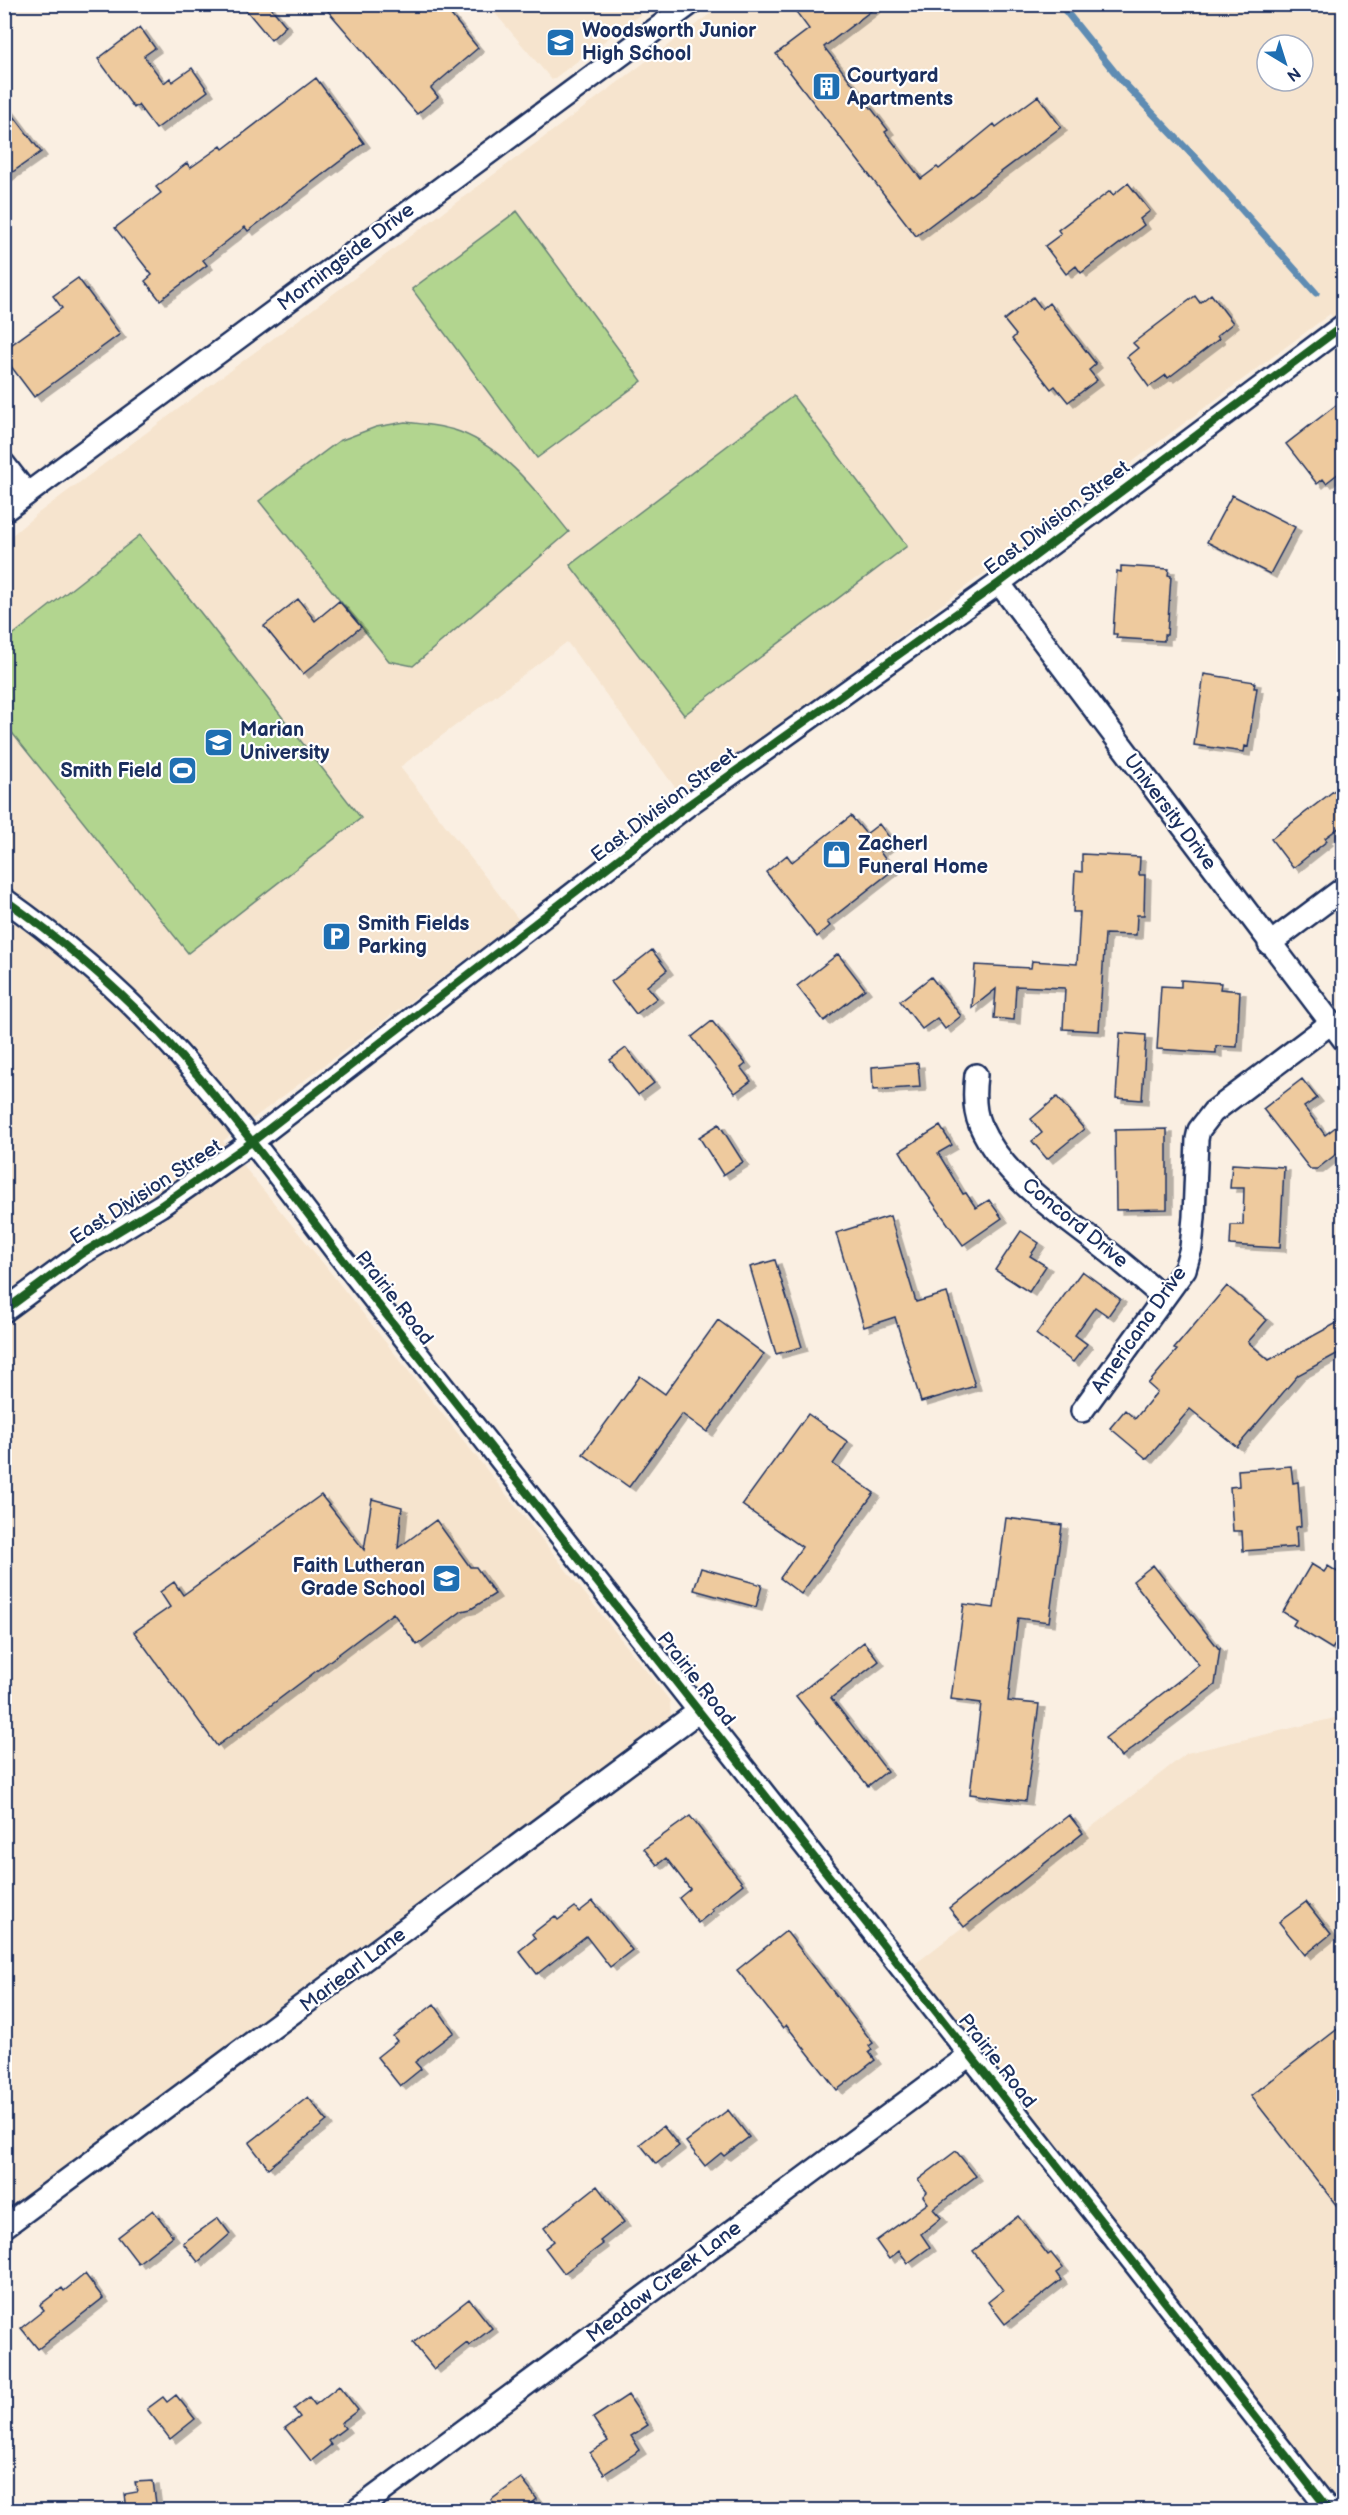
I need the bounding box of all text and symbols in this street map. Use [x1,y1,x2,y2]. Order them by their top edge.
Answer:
place label: Woodsworth Junior High School [582,19,757,66]
school or university icon: Woodsworth Junior High School [545,26,577,58]
north arrow [1255,33,1315,93]
text: N [1283,62,1304,85]
place label: Courtyard Apartments [846,64,953,111]
building icon: Courtyard Apartments [810,71,842,103]
street label: Morningside Drive [273,198,419,316]
street label: East Division Street [980,455,1134,581]
place label: Marian University [240,718,330,765]
school or university icon: Marian University [203,726,235,758]
street label: East Division Street [587,742,741,868]
street label: University Drive [1119,749,1222,875]
sports icon: Smith Field [167,755,199,787]
place label: Smith Field [60,759,162,783]
place label: Zacherl Funeral Home [858,832,988,879]
shop icon: Zacherl Funeral Home [821,839,853,871]
place label: Smith Fields Parking [358,912,470,959]
parking icon: Smith Fields Parking [321,920,353,952]
street label: East Division Street [66,1134,226,1250]
street label: Concord Drive [1017,1173,1133,1273]
street label: Prairie Road [350,1246,438,1350]
street label: Americana Drive [1086,1262,1192,1398]
place label: Faith Lutheran Grade School [293,1554,425,1601]
school or university icon: Faith Lutheran Grade School [430,1562,462,1594]
street label: Prairie Road [652,1627,740,1731]
street label: Mariearl Lane [295,1922,411,2018]
street label: Prairie Road [953,2009,1041,2113]
street label: Meadow Creek Lane [582,2216,746,2348]

